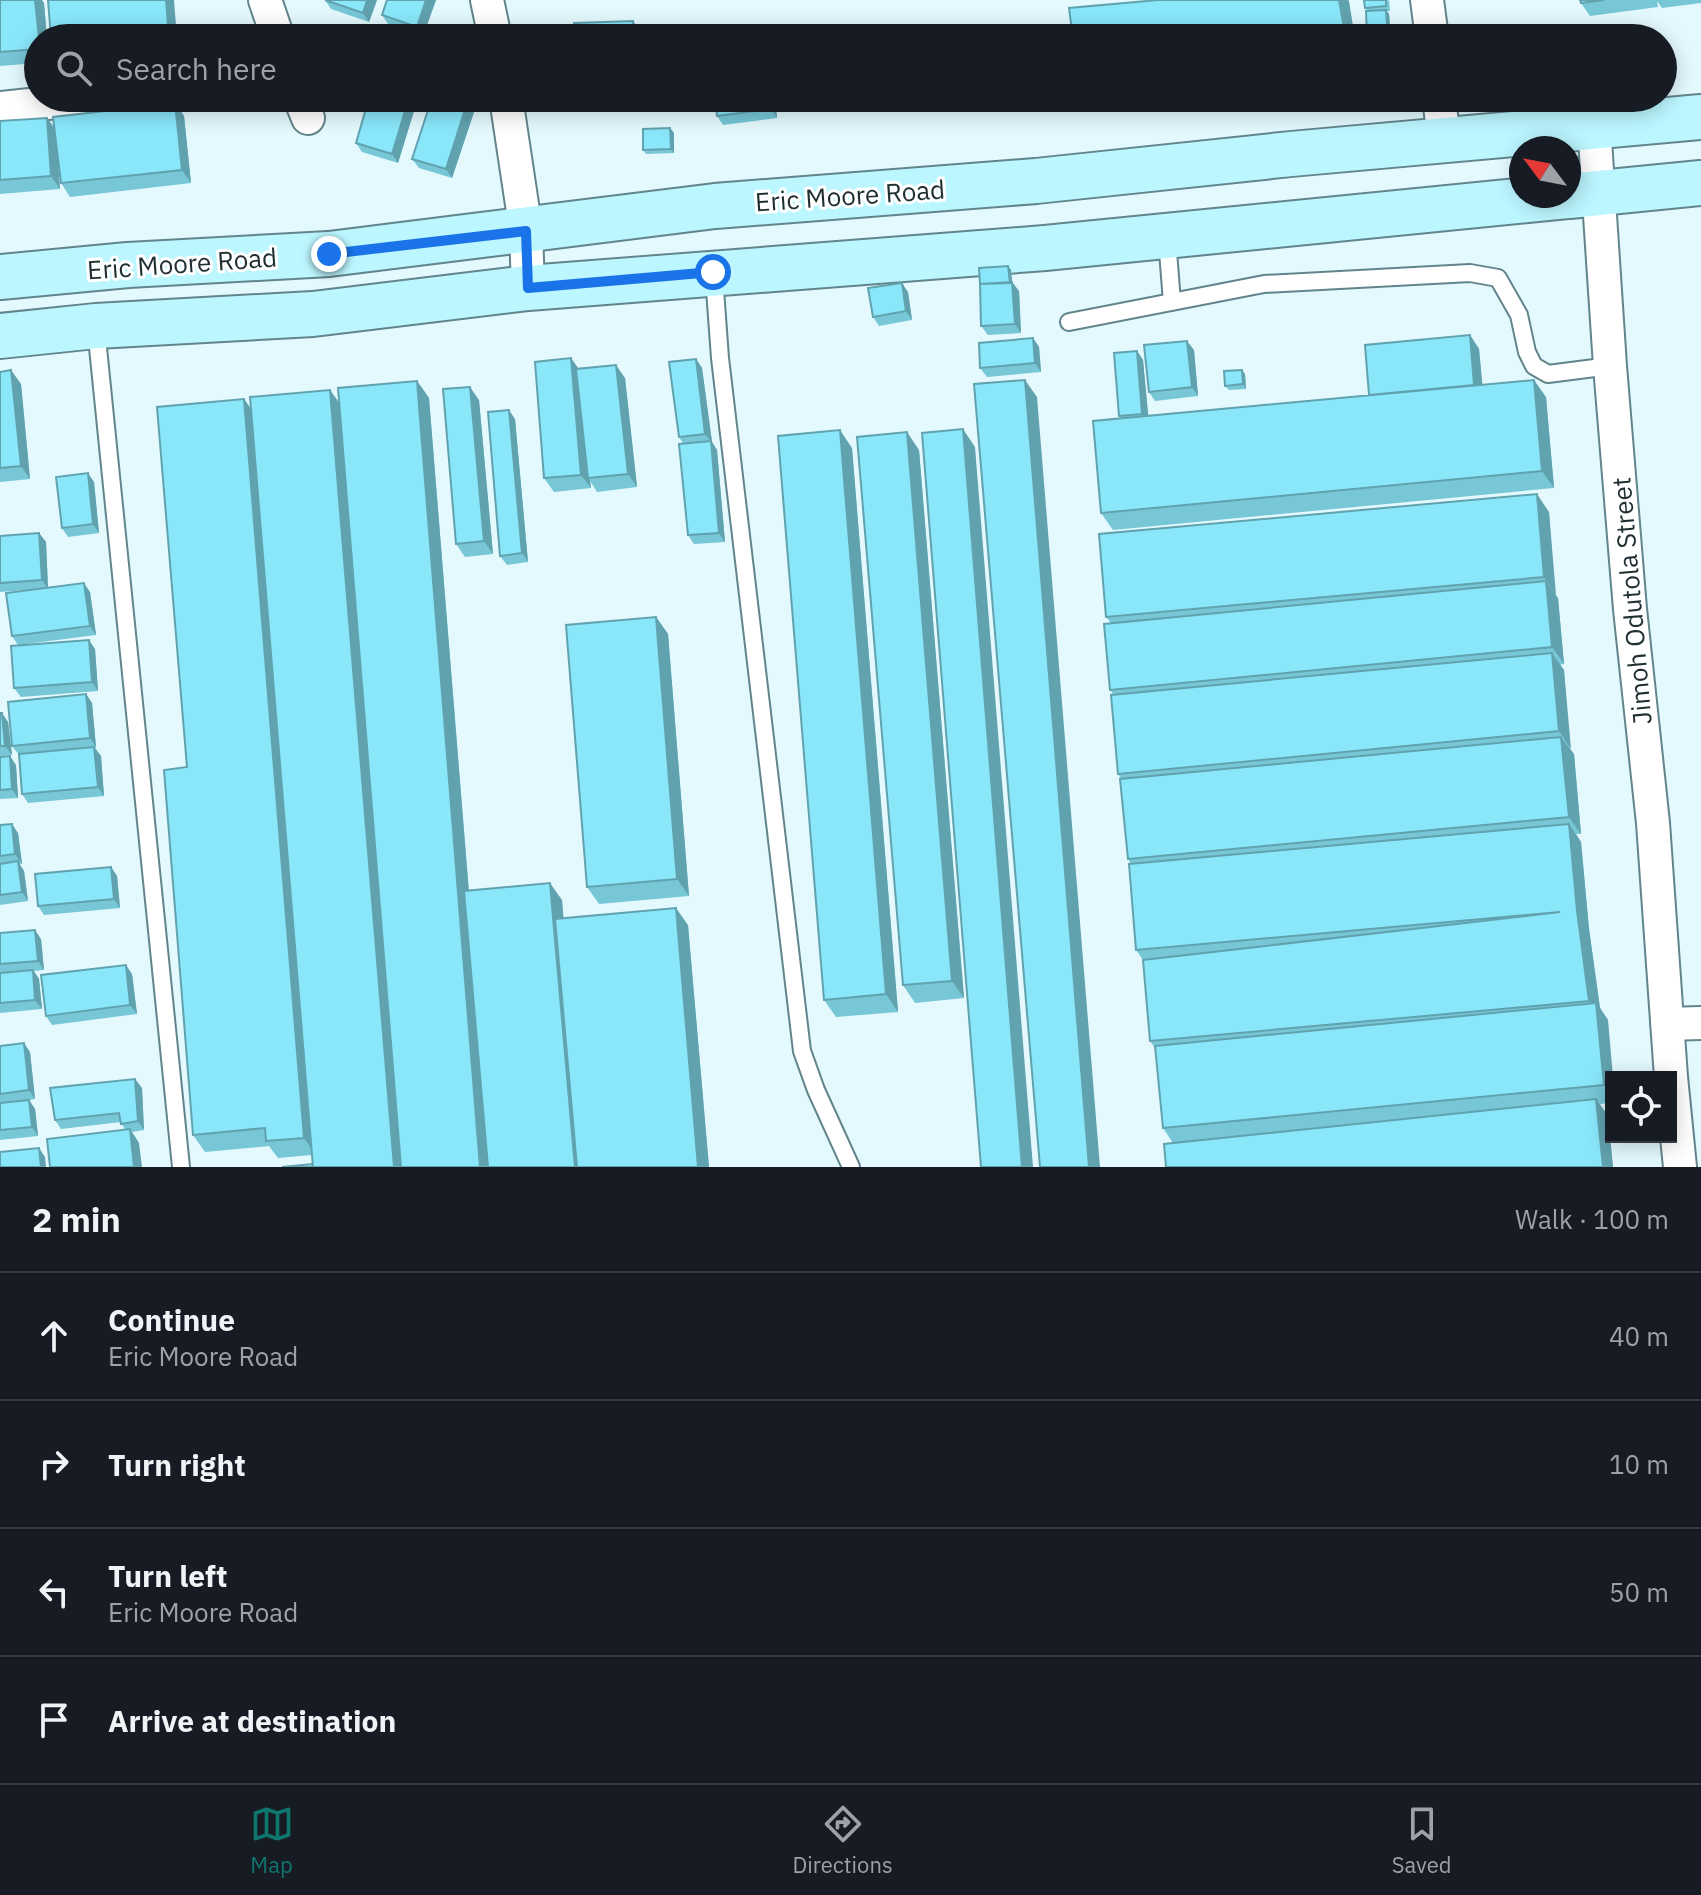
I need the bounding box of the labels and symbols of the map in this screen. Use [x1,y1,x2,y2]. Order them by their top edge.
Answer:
north arrow [1509,136,1581,208]
street label: Eric Moore Road [754,171,946,219]
route end [311,236,347,272]
street label: Eric Moore Road [86,239,278,287]
route start [695,254,731,290]
street label: Jimoh Odutola Street [1603,476,1659,726]

